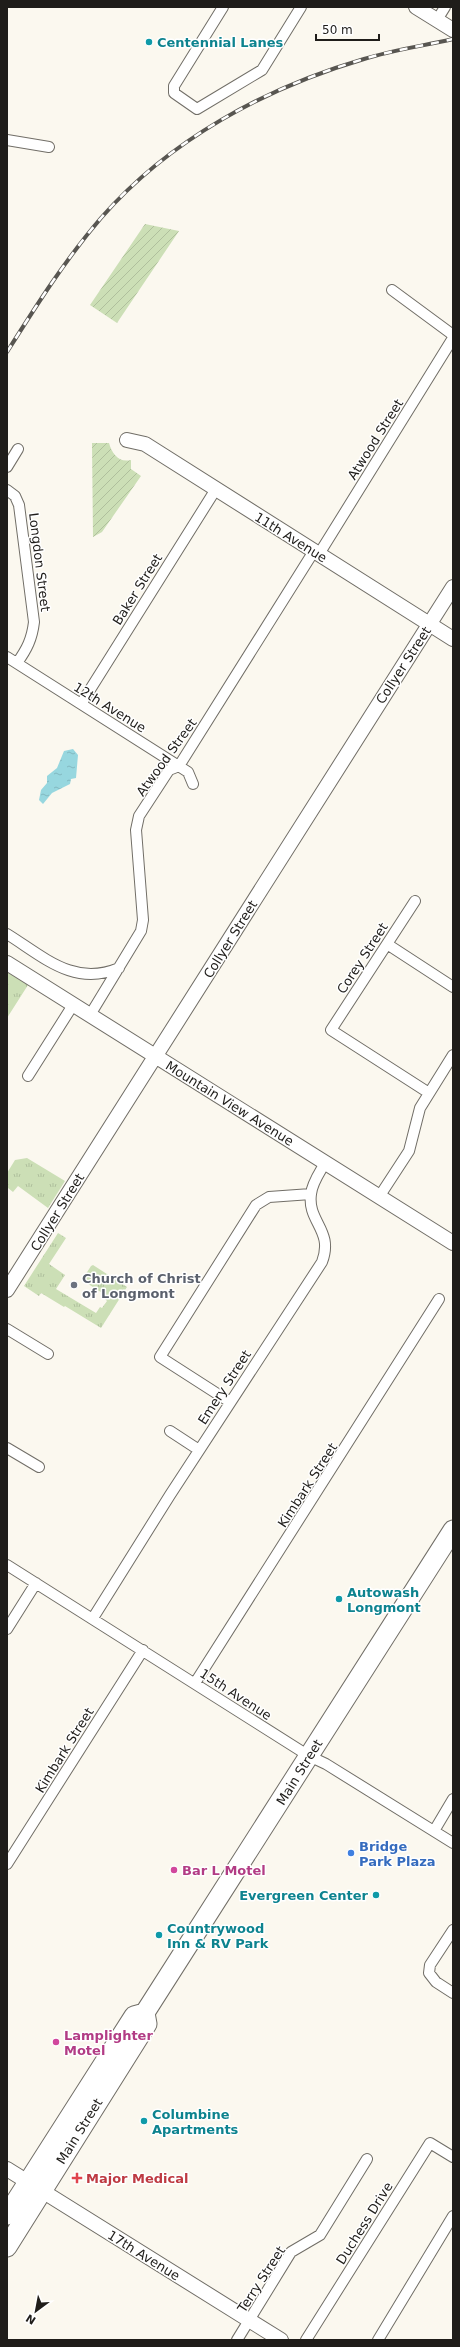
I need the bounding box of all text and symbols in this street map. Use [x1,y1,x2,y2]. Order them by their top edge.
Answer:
scale bar [316,16,379,42]
text: 50 m [322,23,353,37]
place label: Centennial Lanes [157,35,283,50]
marker: Centennial Lanes [144,37,154,47]
street label: Atwood Street [345,396,406,482]
street label: 11th Avenue [252,509,330,566]
street label: Longdon Street [26,512,53,612]
street label: Baker Street [110,551,165,628]
street label: Collyer Street [373,624,434,707]
street label: 12th Avenue [71,679,149,736]
street label: Atwood Street [133,716,200,799]
street label: Collyer Street [200,898,260,981]
street label: Corey Street [334,920,391,997]
street label: Mountain View Avenue [163,1058,296,1149]
street label: Collyer Street [27,1171,87,1254]
place label: Church of Christ of Longmont [82,1271,201,1301]
marker: Church of Christ of Longmont [69,1280,79,1290]
street label: Emery Street [195,1347,254,1427]
street label: Kimbark Street [275,1440,340,1530]
place label: Autowash Longmont [347,1585,421,1615]
marker: Autowash Longmont [334,1594,344,1604]
street label: 15th Avenue [197,1666,274,1723]
street label: Kimbark Street [32,1705,97,1796]
street label: Main Street [273,1737,326,1808]
place label: Bridge Park Plaza [359,1839,436,1869]
marker: Bridge Park Plaza [346,1848,356,1858]
place label: Bar L Motel [182,1863,266,1878]
marker: Bar L Motel [169,1865,179,1875]
place label: Evergreen Center [239,1888,369,1903]
marker: Evergreen Center [371,1890,381,1900]
place label: Countrywood Inn & RV Park [167,1921,269,1951]
marker: Countrywood Inn & RV Park [154,1930,164,1940]
place label: Lamplighter Motel [64,2028,153,2058]
marker: Lamplighter Motel [51,2037,61,2047]
street label: Main Street [53,2096,106,2167]
place label: Columbine Apartments [152,2107,239,2137]
marker: Columbine Apartments [139,2116,149,2126]
place label: Major Medical [86,2171,188,2186]
marker: Major Medical [71,2172,83,2184]
street label: Duchess Drive [333,2179,396,2267]
street label: 17th Avenue [105,2227,183,2284]
street label: Terry Street [234,2244,288,2316]
north arrow [16,2291,56,2331]
text: N [24,2311,38,2327]

